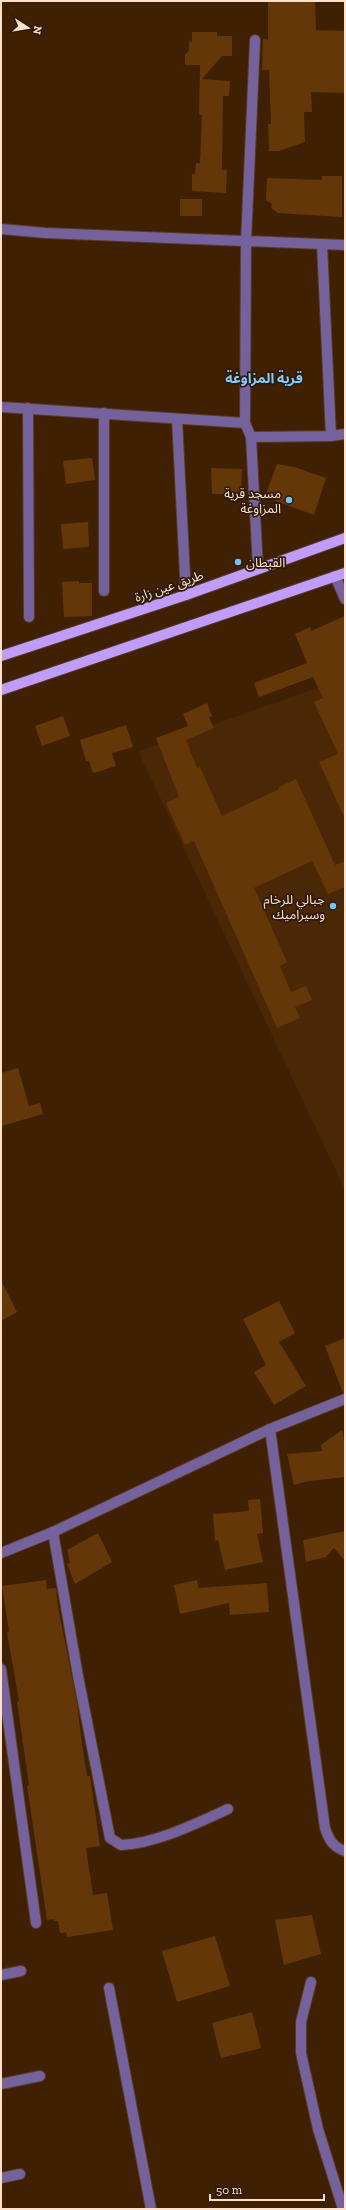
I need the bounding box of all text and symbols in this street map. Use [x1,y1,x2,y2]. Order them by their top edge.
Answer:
north arrow [8,8,48,48]
text: N [30,25,45,36]
district label: قرية المزاوغة [225,370,303,387]
place label: مسجد قرية المزاوغة [224,486,281,516]
marker: مسجد قرية المزاوغة [284,495,294,505]
place label: القبطان [246,555,285,571]
marker: القبطان [233,557,243,567]
street label: طريق عين زارة [133,567,206,606]
place label: جبالي للرخام وسيراميك [264,892,325,922]
marker: جبالي للرخام وسيراميك [328,901,338,911]
scale bar [210,2176,324,2202]
text: 50 m [216,2183,243,2197]

